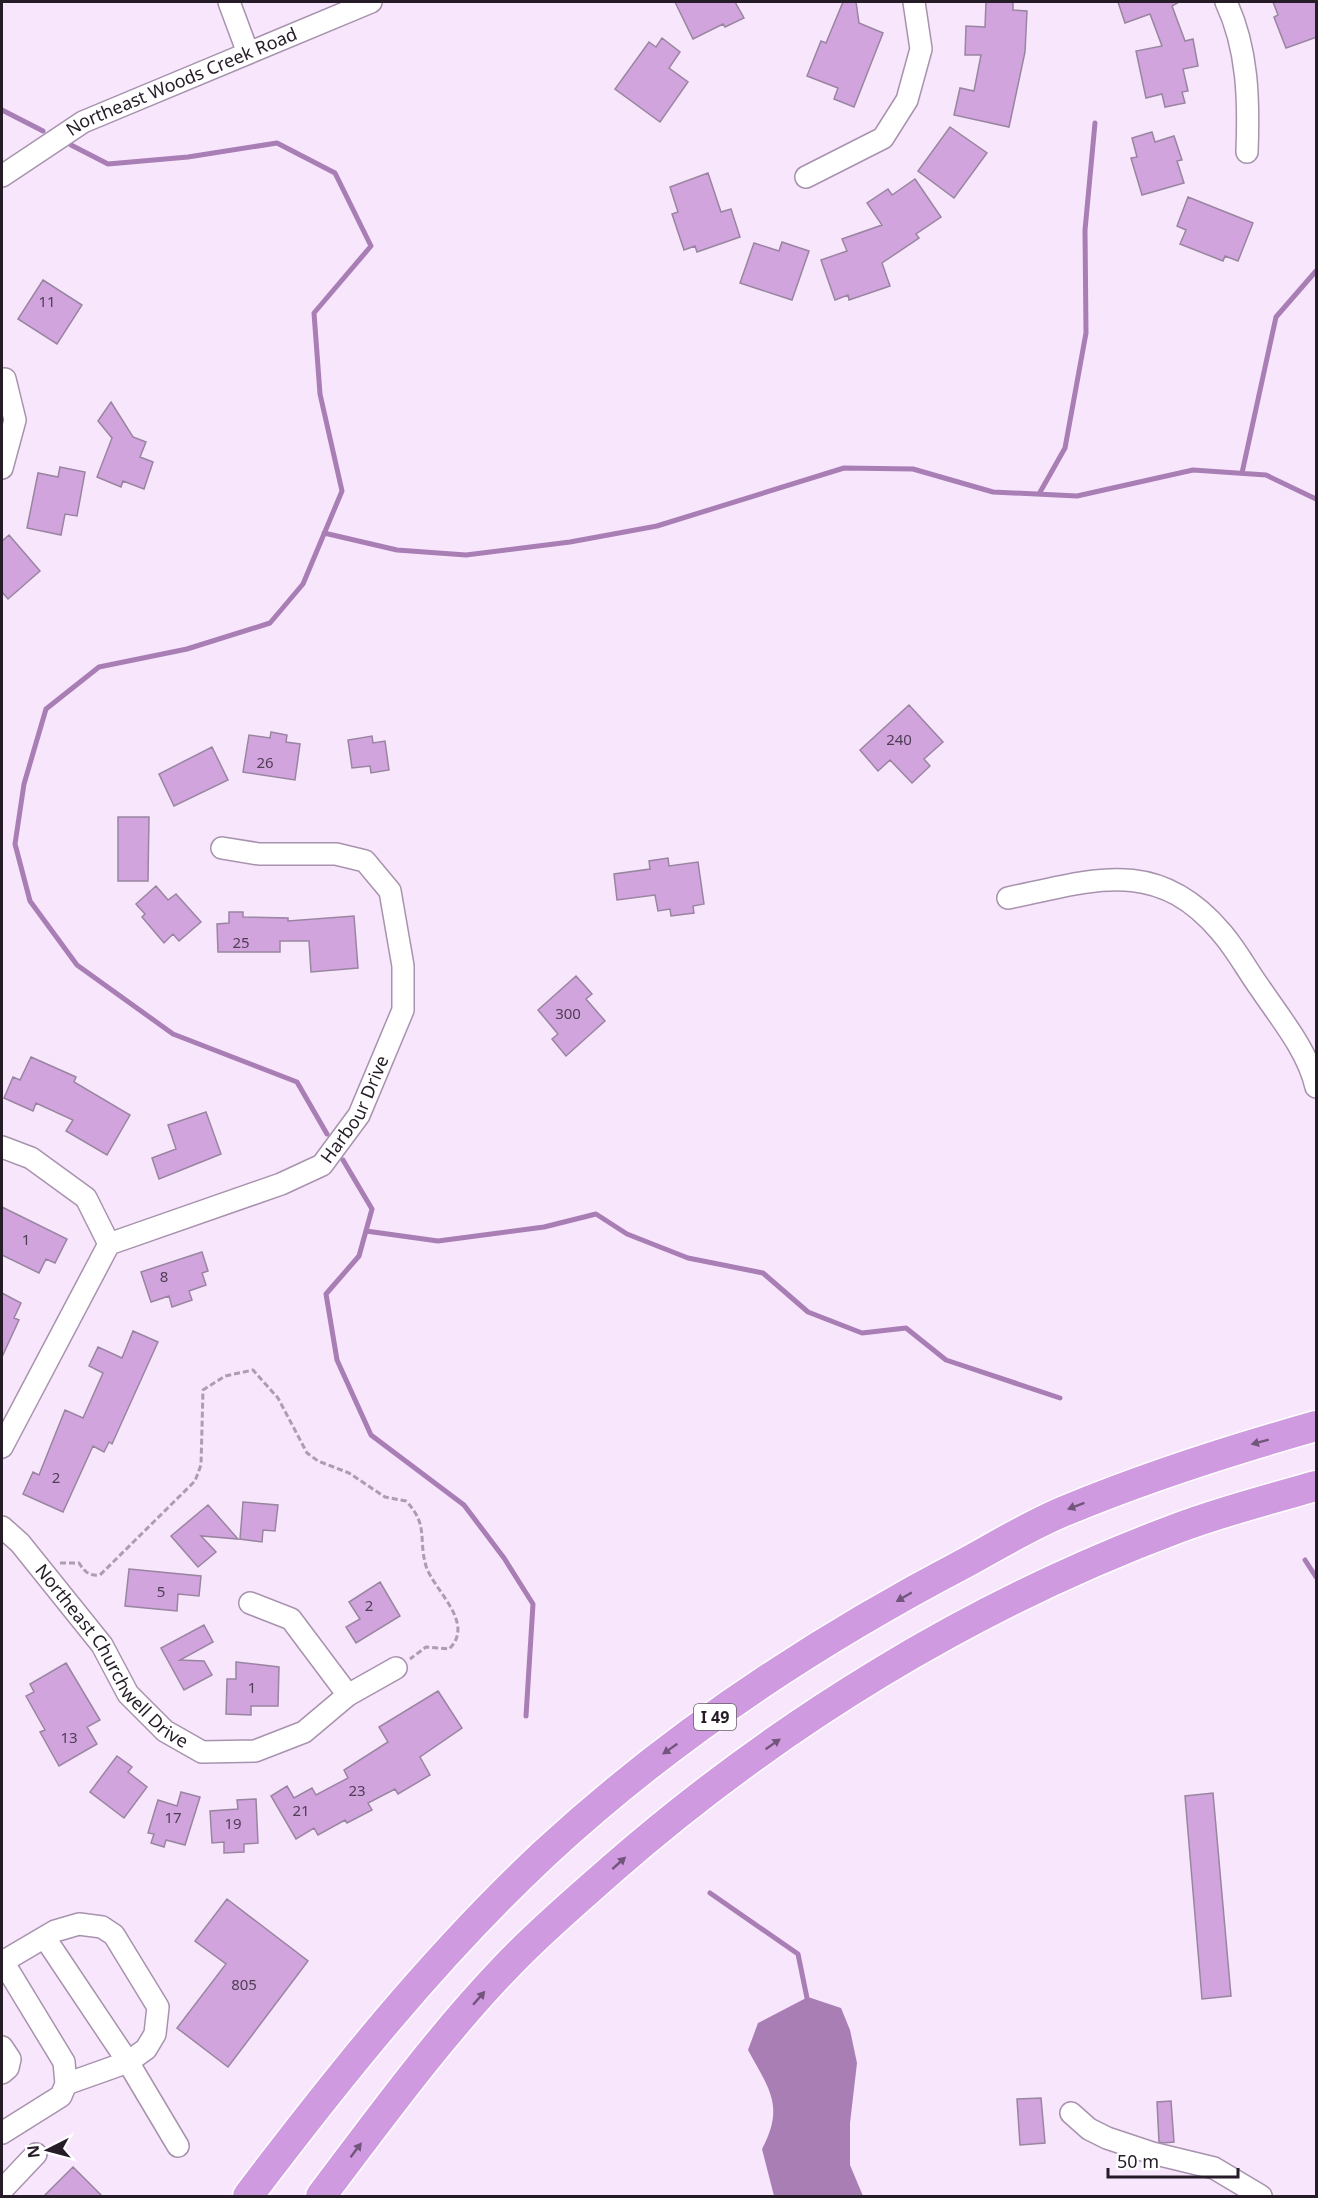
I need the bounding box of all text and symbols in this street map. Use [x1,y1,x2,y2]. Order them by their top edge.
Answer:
street label: Northeast Woods Creek Road [61,21,300,141]
house number: 11 [38,291,56,311]
house number: 240 [886,729,912,749]
house number: 26 [256,752,274,772]
house number: 25 [232,932,250,952]
house number: 300 [555,1003,581,1023]
street label: Harbour Drive [314,1052,394,1168]
house number: 1 [22,1229,30,1249]
house number: 8 [160,1266,168,1286]
one-way arrow [1251,1438,1269,1447]
house number: 2 [52,1467,60,1487]
one-way arrow [1067,1502,1085,1511]
street label: Northeast Churchwell Drive [30,1559,193,1753]
house number: 5 [157,1581,165,1601]
one-way arrow [896,1591,912,1602]
house number: 2 [365,1595,373,1615]
house number: 1 [248,1677,256,1697]
road number: I 49 [694,1704,736,1730]
house number: 13 [60,1727,78,1747]
one-way arrow [764,1738,780,1750]
one-way arrow [662,1743,678,1754]
house number: 23 [348,1780,366,1800]
house number: 21 [292,1800,310,1820]
house number: 17 [164,1807,182,1827]
house number: 19 [224,1813,242,1833]
one-way arrow [611,1857,626,1870]
house number: 805 [231,1974,257,1994]
one-way arrow [472,1991,485,2006]
north arrow [18,2120,78,2180]
scale bar [1108,2141,1238,2179]
one-way arrow [350,2142,362,2158]
text: N [21,2144,45,2159]
text: 50 m [1117,2149,1159,2173]

